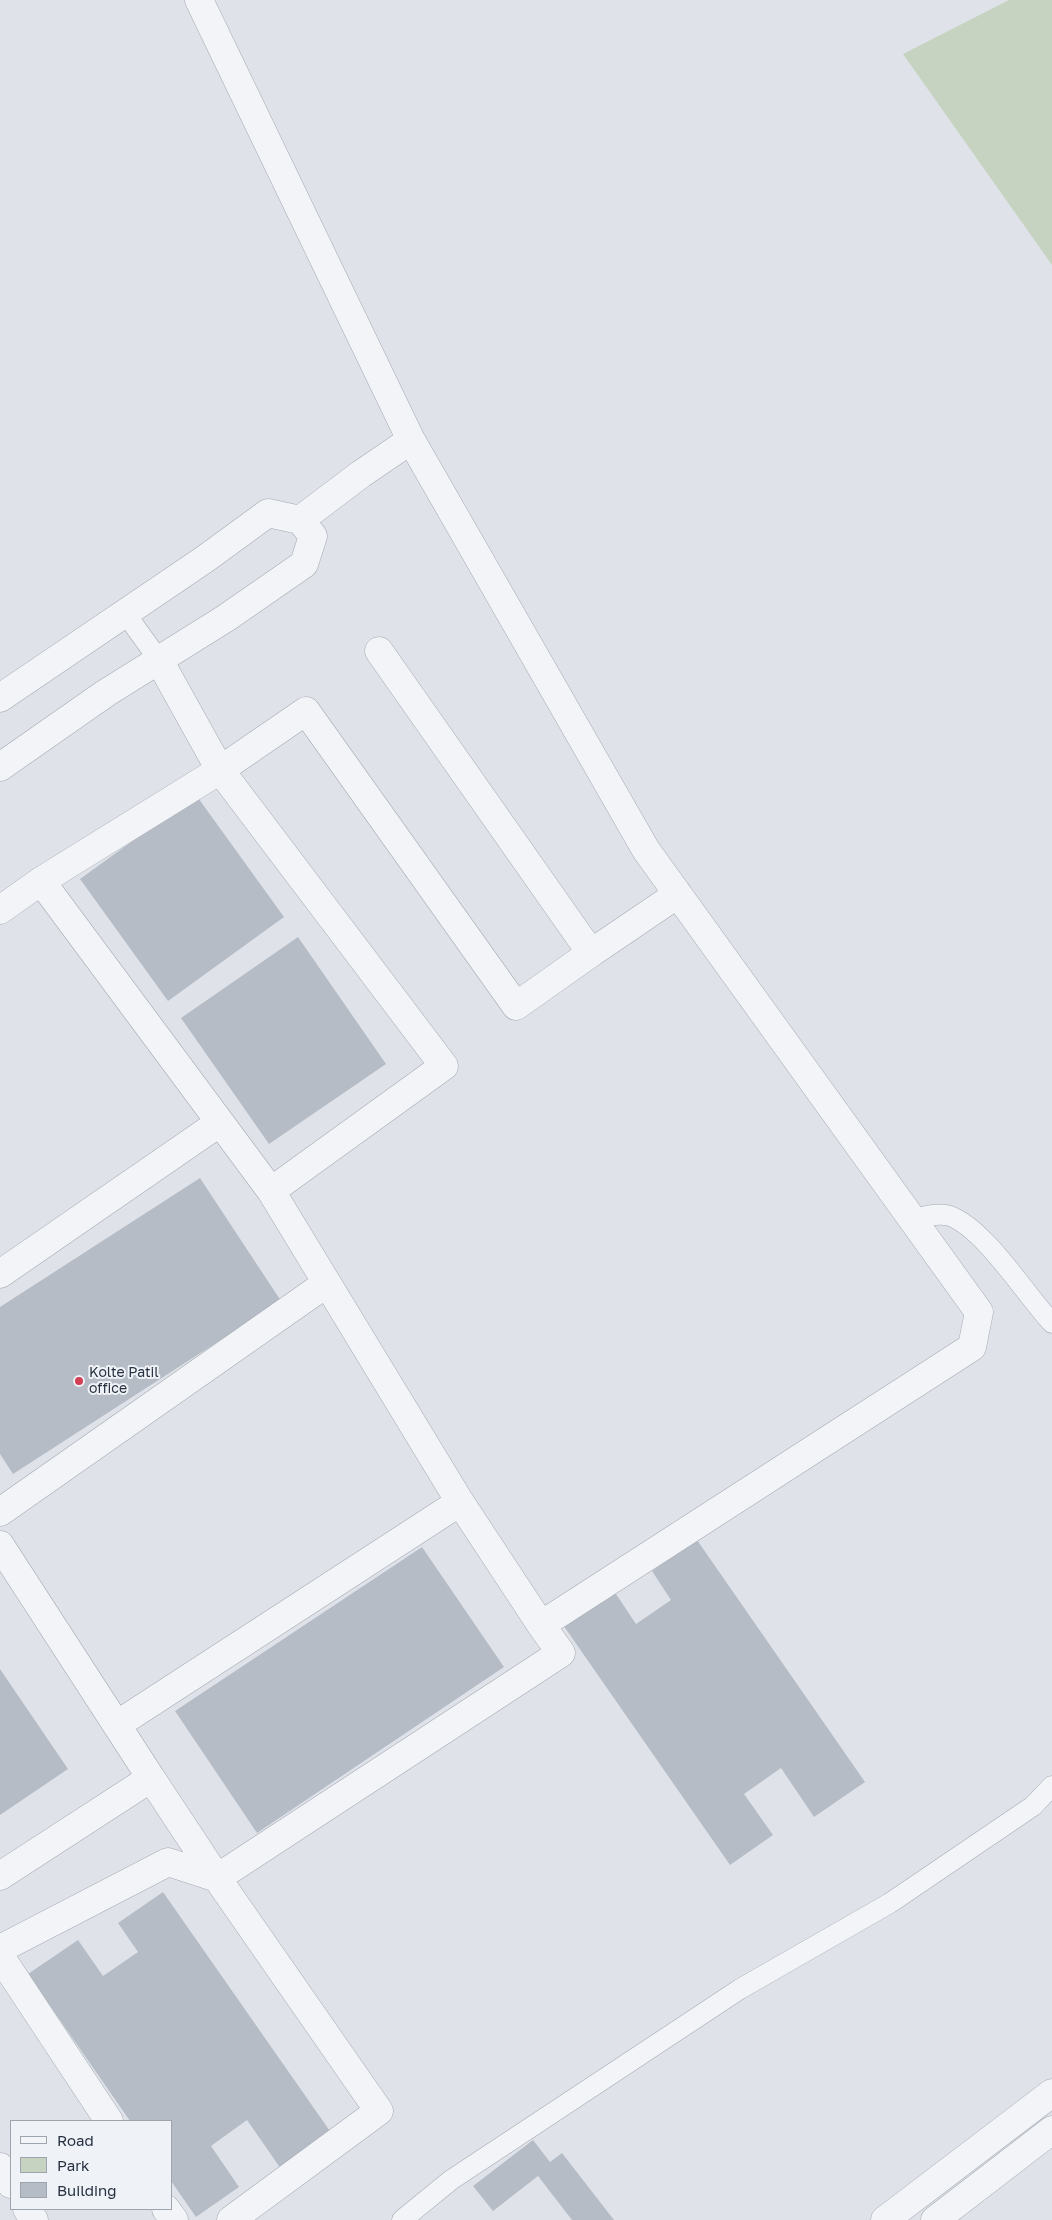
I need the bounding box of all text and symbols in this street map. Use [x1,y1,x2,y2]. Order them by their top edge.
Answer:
place label: Kolte Patil office [89,1365,159,1398]
marker: Kolte Patil office [73,1375,85,1387]
legend [10,2120,172,2210]
text: Road [57,2131,94,2149]
text: Park [57,2156,89,2174]
text: Building [57,2181,117,2199]

